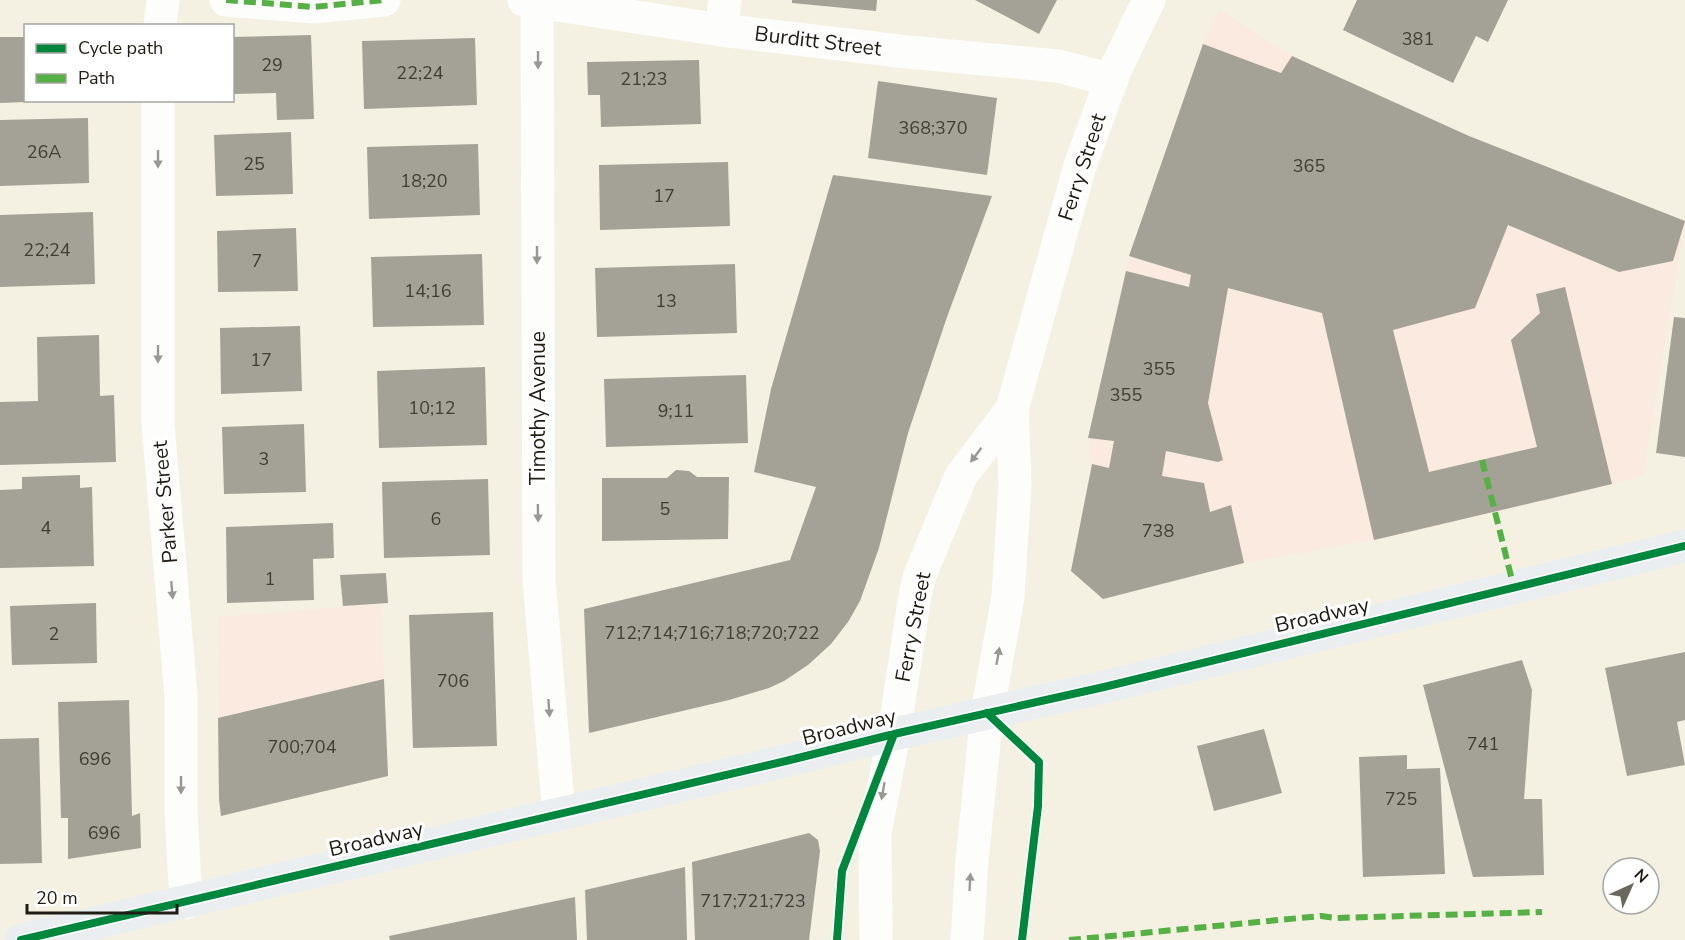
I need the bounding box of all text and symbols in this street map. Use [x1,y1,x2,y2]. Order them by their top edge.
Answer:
street label: Burditt Street [753,19,884,63]
legend [24,24,234,102]
house number: 381 [1402,27,1434,51]
text: Cycle path [78,36,163,60]
one-way arrow [533,51,543,70]
house number: 29 [261,53,283,77]
house number: 22;24 [396,61,444,85]
text: Path [78,66,115,90]
house number: 21;23 [620,67,668,91]
street label: Ferry Street [1051,109,1113,224]
house number: 368;370 [899,116,967,140]
house number: 26A [27,140,61,164]
one-way arrow [153,149,163,168]
house number: 25 [243,152,265,176]
house number: 365 [1293,154,1325,178]
house number: 18;20 [400,169,448,193]
house number: 17 [653,184,675,208]
house number: 22;24 [23,238,71,262]
one-way arrow [532,245,542,264]
house number: 7 [252,249,262,273]
house number: 14;16 [404,279,452,303]
house number: 13 [655,289,677,313]
street label: Timothy Avenue [524,331,552,485]
one-way arrow [153,344,163,363]
house number: 17 [250,348,272,372]
house number: 355 [1143,357,1175,381]
house number: 355 [1110,383,1142,407]
house number: 10;12 [408,396,456,420]
house number: 9;11 [658,399,694,423]
street label: Parker Street [146,439,184,565]
house number: 3 [259,447,269,471]
one-way arrow [971,448,983,463]
house number: 5 [660,497,670,521]
one-way arrow [533,503,543,522]
house number: 6 [431,507,441,531]
house number: 4 [41,516,52,540]
house number: 738 [1142,519,1174,543]
house number: 1 [265,567,275,591]
street label: Ferry Street [889,569,937,684]
one-way arrow [167,581,177,600]
street label: Broadway [1272,591,1372,639]
house number: 712;714;716;718;720;722 [605,621,819,645]
house number: 2 [49,622,59,646]
one-way arrow [993,646,1002,665]
house number: 706 [437,669,469,693]
one-way arrow [544,698,553,717]
street label: Broadway [799,702,899,752]
house number: 741 [1467,732,1499,756]
house number: 700;704 [268,735,337,759]
house number: 696 [79,747,111,771]
one-way arrow [176,775,186,794]
one-way arrow [878,782,887,801]
house number: 725 [1385,787,1417,811]
street label: Broadway [326,815,426,863]
house number: 696 [88,821,120,845]
north arrow [1601,856,1661,916]
text: N [1629,864,1653,888]
one-way arrow [966,872,975,891]
scale bar [27,877,177,915]
text: 20 m [36,886,78,910]
house number: 717;721;723 [700,889,806,913]

